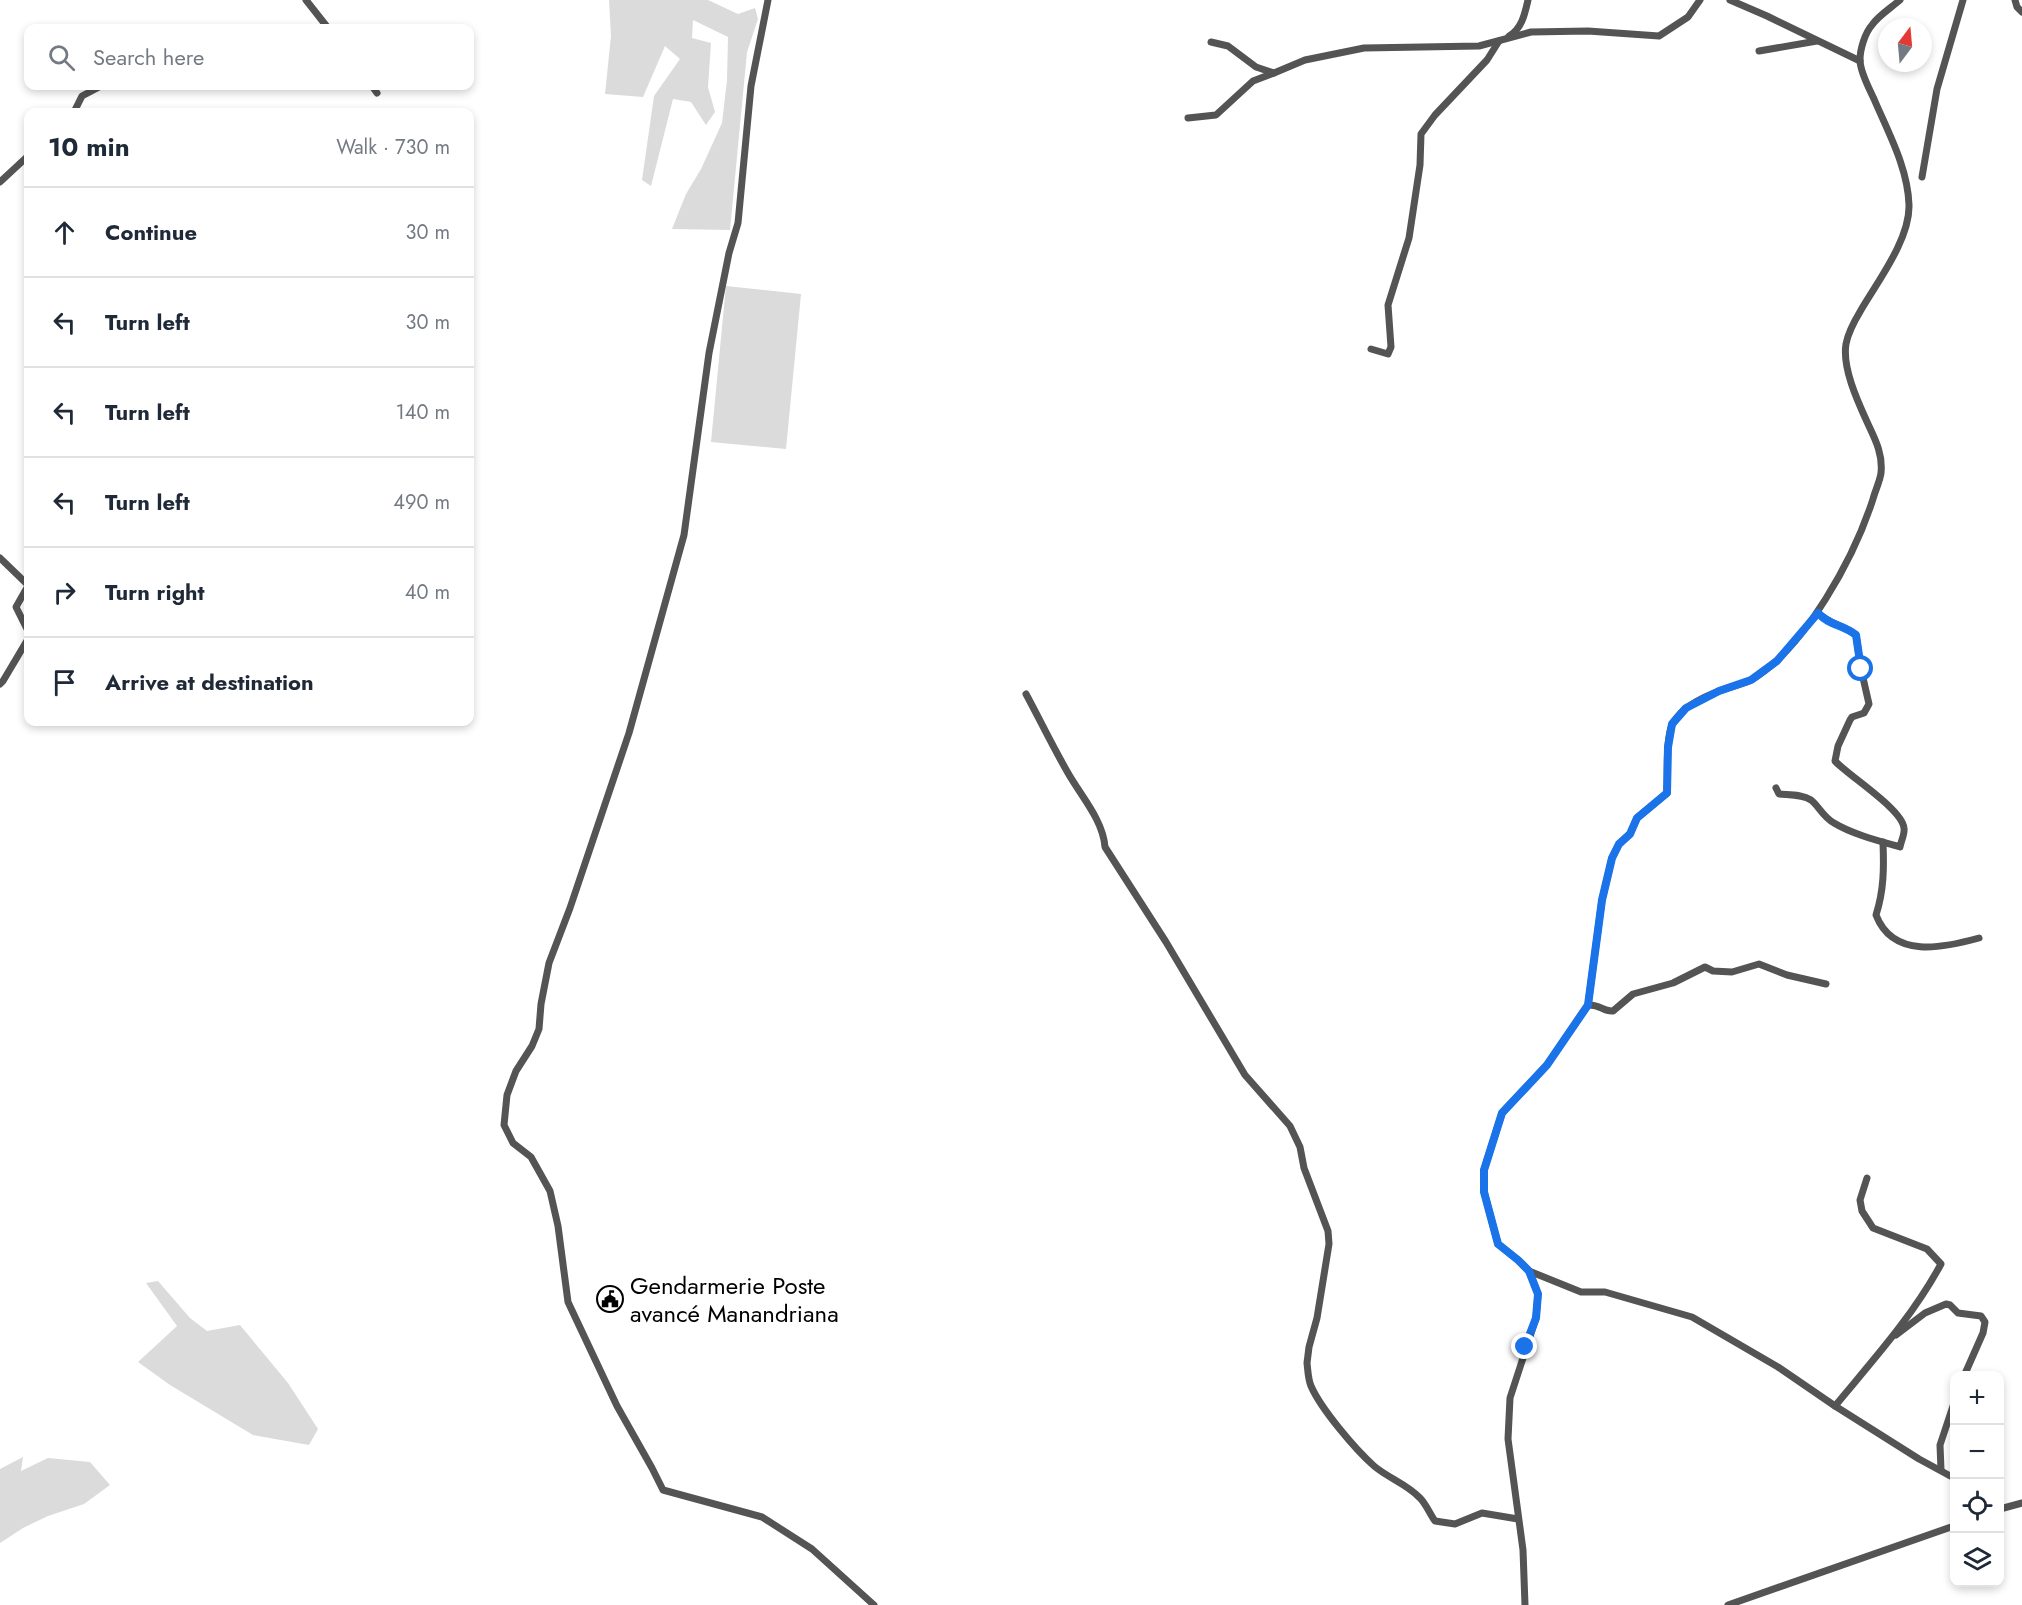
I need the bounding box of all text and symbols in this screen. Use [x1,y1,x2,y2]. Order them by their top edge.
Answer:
north arrow [1878,18,1932,72]
search box [24,24,474,90]
icon: search [45,41,78,74]
text: Search here [93,41,204,73]
text: 10 min [48,128,130,166]
text: Walk · 730 m [336,133,450,162]
icon: ahead [48,216,81,249]
text: Continue [105,216,197,248]
text: 30 m [405,218,450,247]
icon: left [48,306,81,339]
text: Turn left [105,306,190,338]
text: 30 m [405,308,450,337]
icon: left [48,396,81,429]
text: Turn left [105,396,190,428]
text: 140 m [396,398,450,427]
icon: left [48,486,81,519]
text: Turn left [105,486,190,518]
text: 490 m [393,488,450,517]
icon: right [48,576,81,609]
text: Turn right [105,576,205,608]
text: 40 m [405,578,450,607]
route start [1847,655,1873,681]
icon: arrive [48,666,81,699]
text: Arrive at destination [105,666,314,698]
place label: Gendarmerie Poste avancé Manandriana [630,1268,839,1331]
public building icon: Gendarmerie Poste avancé Manandriana [595,1284,625,1314]
route end [1511,1333,1537,1359]
map controls [1950,1371,2004,1587]
button: + [1950,1371,2004,1425]
button: − [1950,1425,2004,1479]
button: locate [1950,1479,2004,1533]
button: layers [1950,1533,2004,1587]

